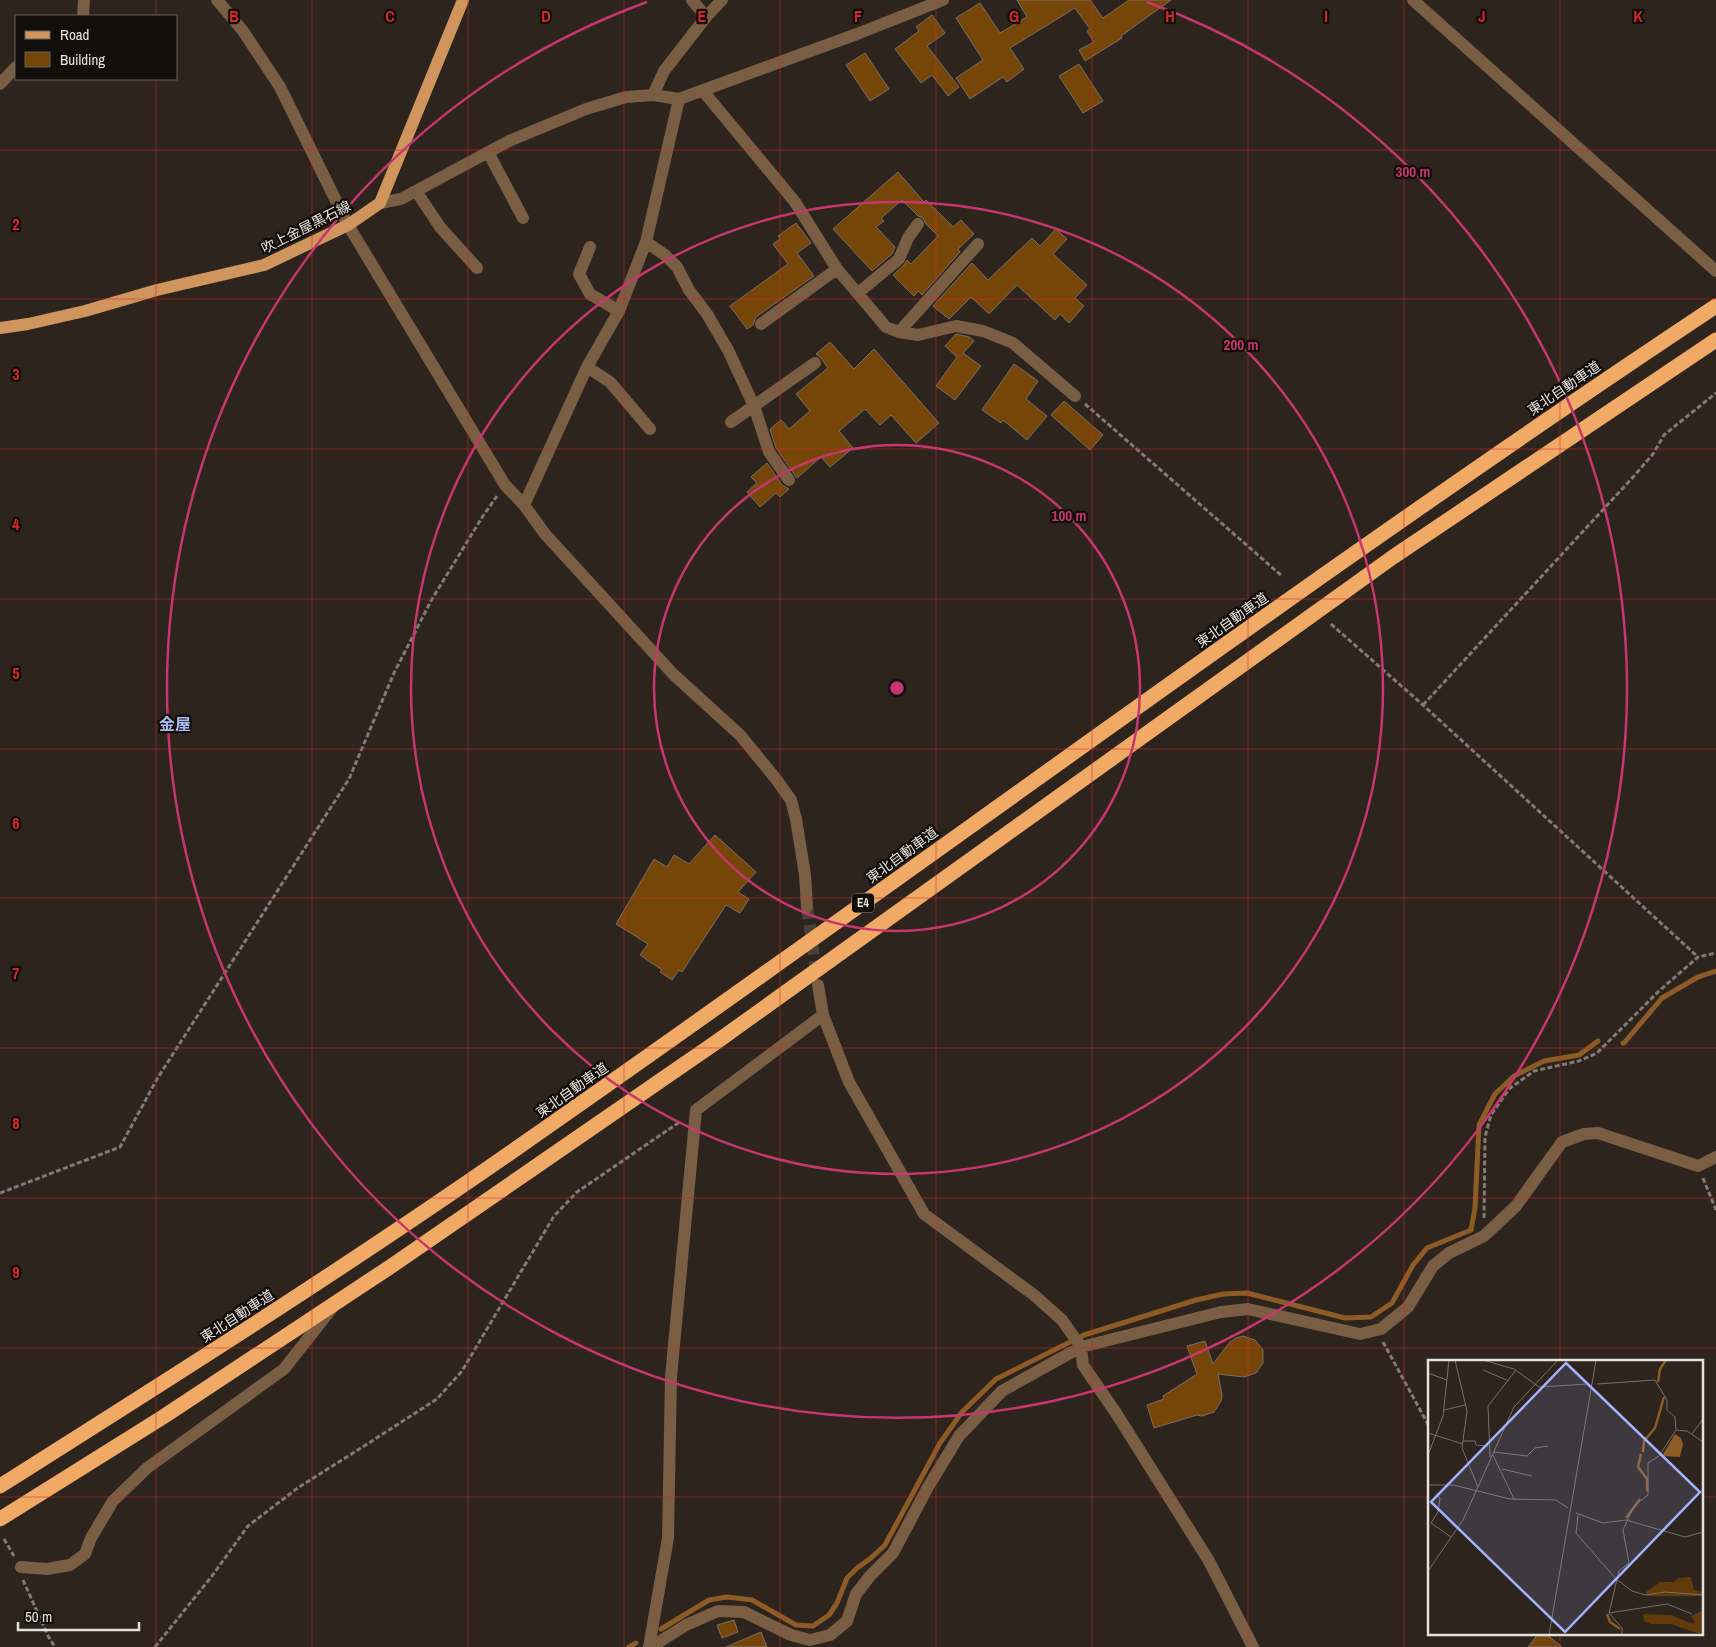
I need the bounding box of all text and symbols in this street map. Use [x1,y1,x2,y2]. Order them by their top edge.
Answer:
text: B [229,5,239,27]
text: C [385,5,395,27]
text: D [541,5,551,27]
text: E [698,5,707,27]
text: F [854,5,862,27]
text: G [1009,5,1019,27]
text: H [1165,5,1175,27]
text: I [1324,5,1328,27]
text: J [1478,5,1486,27]
text: K [1633,5,1643,27]
legend [15,15,178,80]
text: Road [60,24,89,45]
text: Building [60,49,105,70]
text: 300 m [1396,161,1430,182]
street label: 吹上金屋黒石線 [258,197,354,257]
text: 2 [12,213,20,235]
text: 200 m [1224,334,1258,355]
street label: 東北自動車道 [1524,357,1604,419]
text: 3 [12,363,20,385]
text: 100 m [1052,505,1086,526]
text: 4 [12,513,20,535]
street label: 東北自動車道 [1192,589,1272,651]
text: 5 [12,662,20,684]
centre of rings [888,679,906,697]
district label: 金屋 [159,713,191,735]
text: 6 [12,812,20,834]
street label: 東北自動車道 [863,823,941,887]
road number: E4 [852,894,874,912]
text: 7 [12,962,20,984]
street label: 東北自動車道 [532,1059,612,1121]
text: 8 [12,1112,20,1134]
text: 9 [12,1261,20,1283]
street label: 東北自動車道 [197,1286,277,1346]
inset map [1428,1360,1704,1634]
scale bar [18,1600,139,1632]
text: 50 m [25,1606,52,1627]

